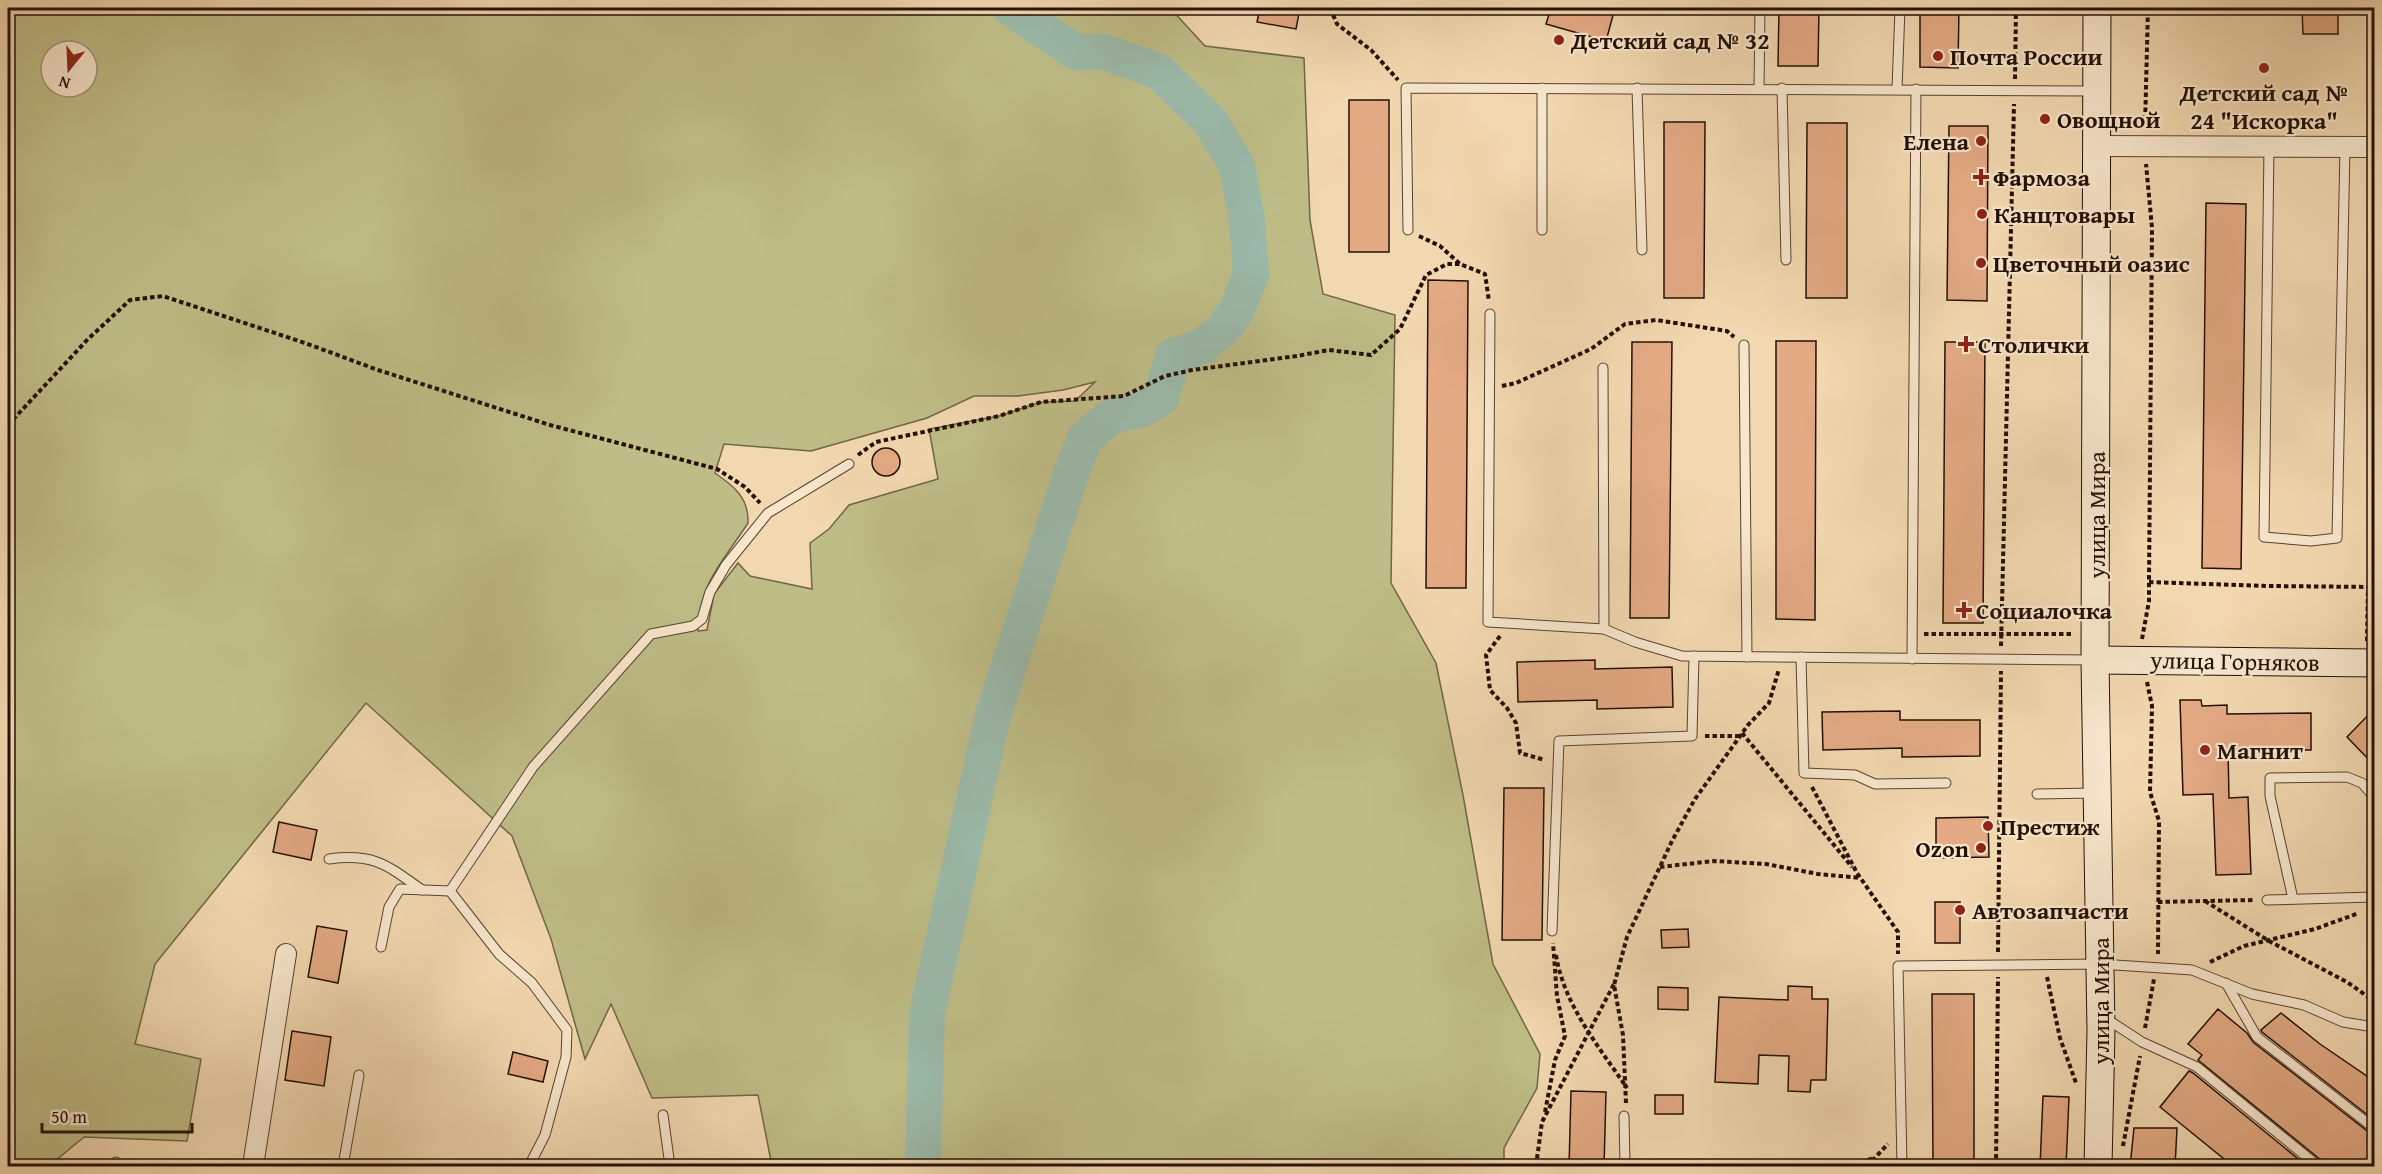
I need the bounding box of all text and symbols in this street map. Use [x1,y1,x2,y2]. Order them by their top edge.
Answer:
place label: Детский сад № 32 [1570,23,1770,58]
marker: Детский сад № 32 [1552,33,1566,47]
north arrow [39,39,99,99]
place label: Почта России [1950,39,2103,74]
marker: Почта России [1931,49,1945,63]
marker: Детский сад № 24 "Искорка" [2257,61,2271,75]
text: N [55,70,73,96]
place label: Детский сад № 24 "Искорка" [2179,75,2348,138]
place label: Овощной [2057,102,2160,137]
marker: Овощной [2038,112,2052,126]
place label: Елена [1903,124,1970,159]
marker: Елена [1974,134,1988,148]
place label: Фармоза [1993,160,2091,195]
marker: Фармоза [1974,170,1988,184]
place label: Канцтовары [1994,197,2135,232]
marker: Канцтовары [1975,207,1989,221]
place label: Цветочный оазис [1993,246,2190,281]
marker: Цветочный оазис [1974,256,1988,270]
place label: Столички [1978,327,2089,362]
marker: Столички [1959,337,1973,351]
street label: улица Мира [2079,451,2114,580]
place label: Социалочка [1976,593,2113,628]
marker: Социалочка [1957,603,1971,617]
street label: улица Горняков [2149,642,2320,680]
place label: Магнит [2217,733,2303,768]
marker: Магнит [2198,743,2212,757]
place label: Престиж [2000,809,2101,844]
marker: Престиж [1981,819,1995,833]
place label: Ozon [1916,831,1969,866]
marker: Ozon [1974,841,1988,855]
place label: Автозапчасти [1972,893,2129,928]
marker: Автозапчасти [1953,903,1967,917]
street label: улица Мира [2083,937,2118,1066]
scale bar [42,1096,192,1134]
text: 50 m [51,1103,87,1130]

